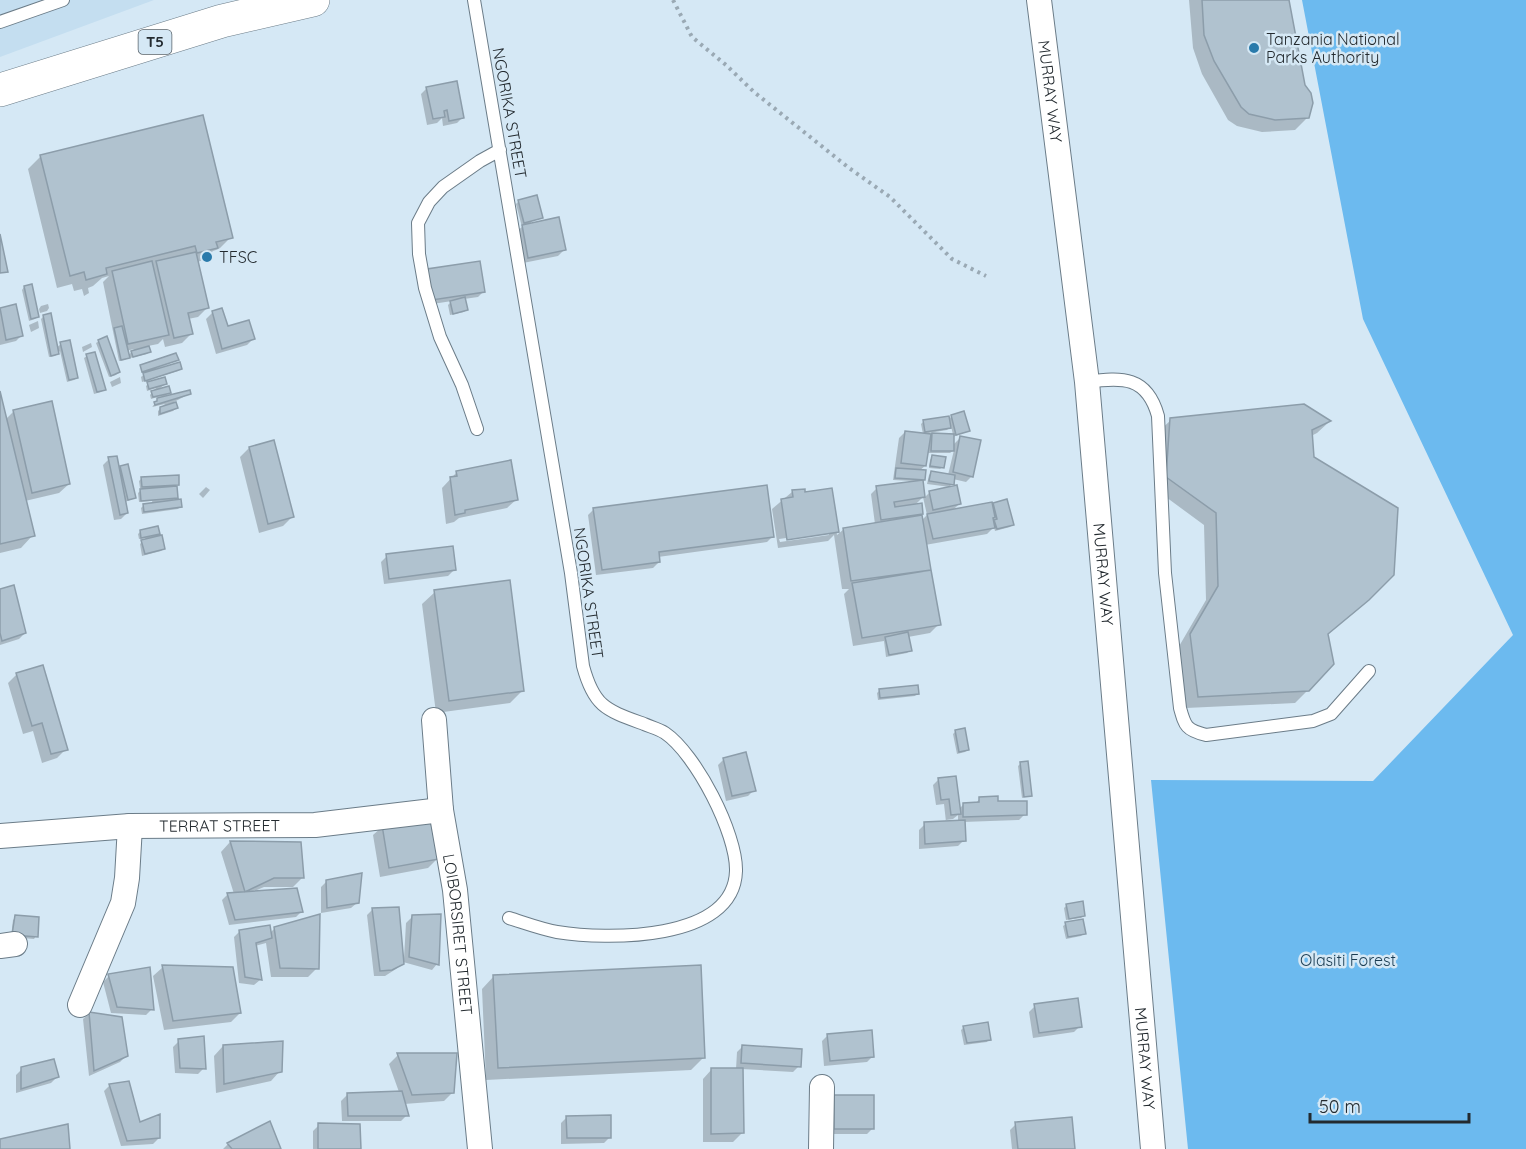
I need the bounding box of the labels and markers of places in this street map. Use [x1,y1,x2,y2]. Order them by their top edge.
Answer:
place label: Tanzania National Parks Authority [1266,29,1400,67]
marker: Tanzania National Parks Authority [1247,41,1261,55]
place label: TFSC [219,247,257,267]
marker: TFSC [200,250,214,264]

